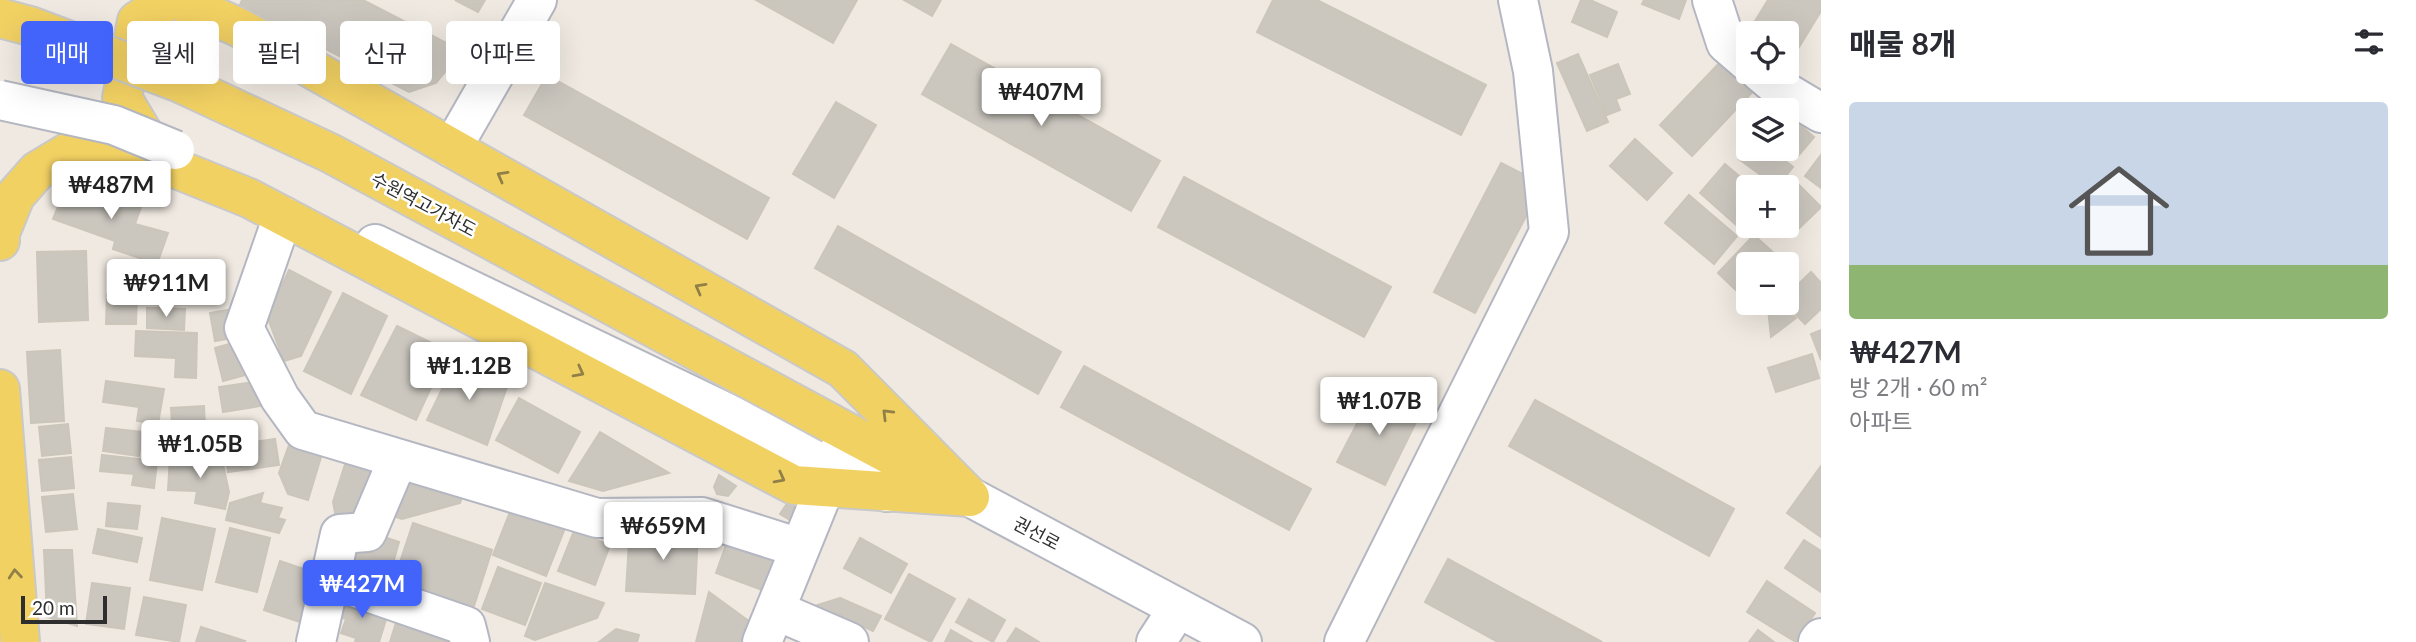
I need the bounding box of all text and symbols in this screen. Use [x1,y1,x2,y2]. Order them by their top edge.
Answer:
chip: 매매 [21,21,113,84]
chip: 월세 [127,21,219,84]
chip: 필터 [233,21,326,84]
chip: 신규 [340,21,432,84]
chip: 아파트 [446,21,560,84]
map controls [1736,21,1799,315]
button: locate [1736,21,1799,84]
icon: filters [2350,23,2388,61]
text: 매물 8개 [1849,25,1957,61]
pin: ₩407M [992,68,1090,128]
text: ₩407M [998,77,1084,105]
button: layers [1736,98,1799,161]
icon: home [2056,148,2182,274]
pin: ₩487M [62,162,160,221]
street label: 수원역고가차도 [368,167,480,241]
text: ₩487M [68,170,154,198]
one-way arrow [496,171,509,184]
button: + [1736,175,1799,238]
button: − [1736,252,1799,315]
pin: ₩911M [117,260,215,319]
text: ₩911M [123,268,209,296]
one-way arrow [694,283,707,296]
text: ₩427M [1849,333,1962,369]
pin: ₩1.12B [412,342,526,402]
text: ₩1.12B [426,351,512,379]
one-way arrow [572,363,584,377]
text: 방 2개 · 60 m² [1849,373,1987,401]
pin: ₩1.07B [1322,378,1436,437]
text: ₩1.07B [1336,386,1422,414]
text: 아파트 [1849,407,1912,435]
one-way arrow [883,409,896,422]
pin: ₩1.05B [143,420,257,480]
text: ₩1.05B [157,429,243,457]
one-way arrow [773,469,785,483]
pin: ₩659M [614,503,712,562]
text: ₩659M [620,511,706,539]
street label: 권선로 [1010,512,1064,554]
pin: ₩427M [313,560,411,620]
one-way arrow [8,568,23,579]
text: ₩427M [319,569,405,597]
scale bar [21,593,107,625]
text: 20 m [32,596,75,619]

